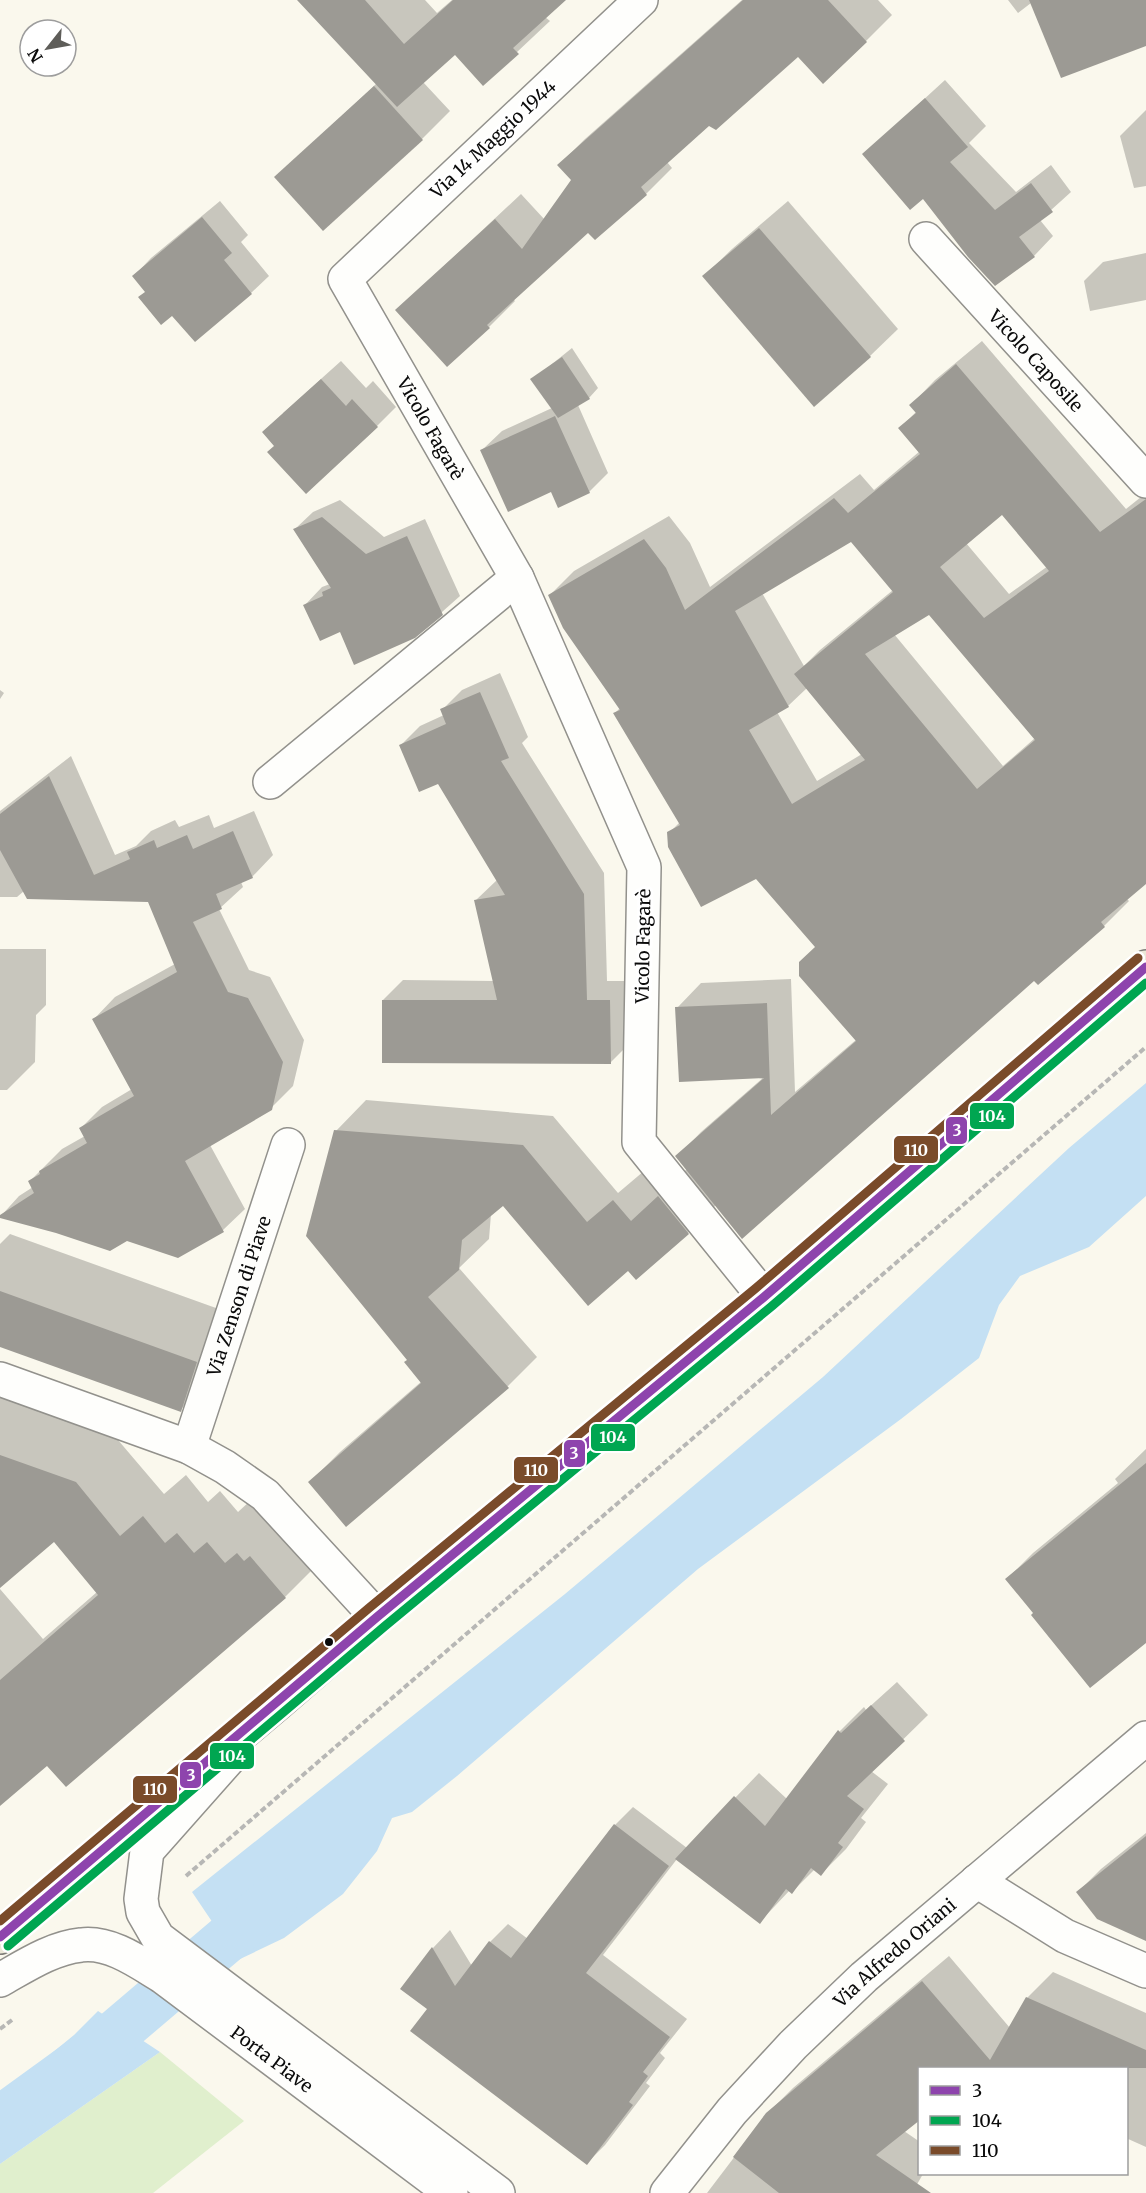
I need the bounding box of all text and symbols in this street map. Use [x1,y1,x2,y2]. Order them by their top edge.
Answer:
north arrow [18,18,78,78]
text: N [23,45,47,66]
street label: Via 14 Maggio 1944 [424,75,561,204]
street label: Vicolo Caposile [983,304,1089,416]
street label: Vicolo Fagarè [392,372,469,484]
street label: Vicolo Fagarè [630,888,655,1005]
line badge: 104 [969,1102,1015,1130]
text: 104 [978,1106,1006,1126]
line badge: 3 [945,1116,968,1145]
text: 3 [952,1120,962,1140]
line badge: 110 [893,1135,939,1164]
text: 110 [904,1140,928,1160]
street label: Via Zenson di Piave [201,1213,276,1380]
line badge: 104 [590,1423,636,1452]
text: 104 [599,1427,627,1447]
line badge: 3 [563,1439,586,1468]
text: 3 [569,1443,579,1463]
line badge: 110 [513,1456,559,1484]
text: 110 [524,1460,548,1480]
unlabelled marker [323,1636,335,1648]
line badge: 104 [209,1742,255,1770]
text: 104 [218,1746,246,1766]
line badge: 3 [179,1761,202,1789]
text: 3 [186,1765,196,1785]
line badge: 110 [132,1775,178,1804]
text: 110 [143,1779,167,1799]
street label: Via Alfredo Oriani [828,1893,960,2012]
street label: Porta Piave [226,2020,318,2097]
legend [918,2067,1128,2175]
text: 3 [972,2079,982,2102]
text: 104 [972,2109,1002,2132]
text: 110 [972,2139,999,2162]

